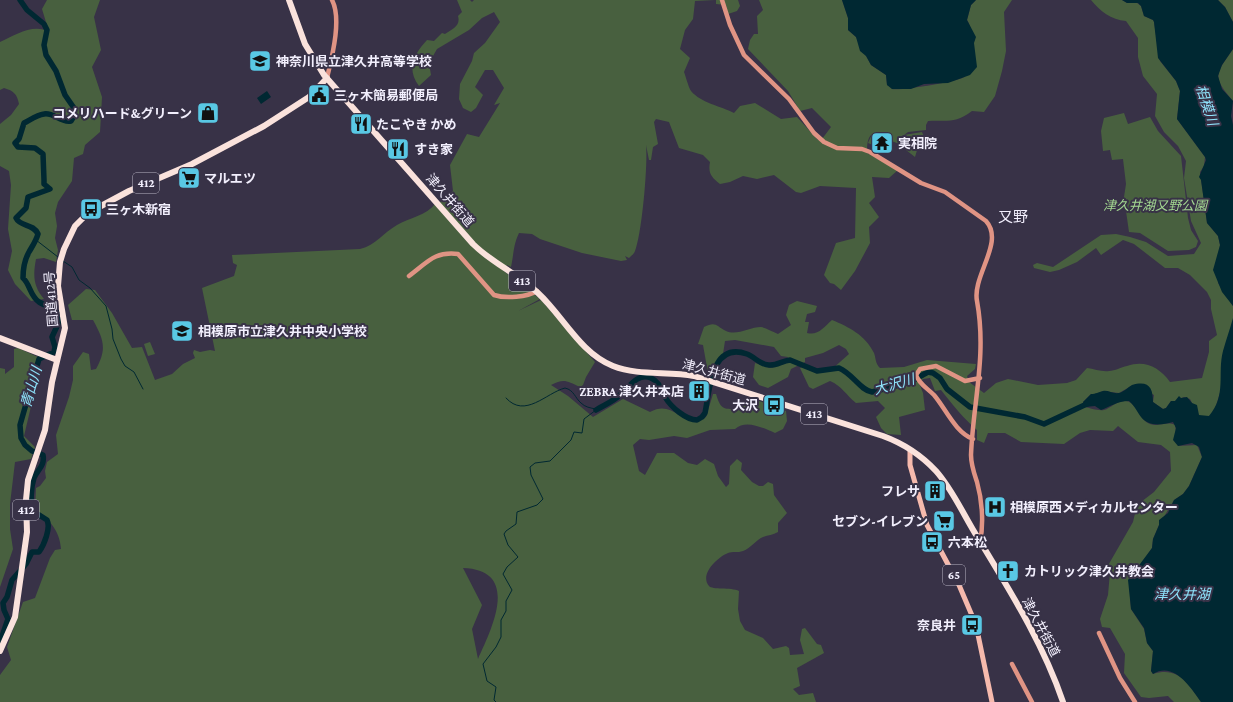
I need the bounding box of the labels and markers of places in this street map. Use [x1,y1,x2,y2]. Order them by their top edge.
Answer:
school or university icon: 神奈川県立津久井高等学校 [247,48,273,74]
place label: 神奈川県立津久井高等学校 [276,54,432,69]
public building icon: 三ヶ木簡易郵便局 [306,82,332,108]
place label: 三ヶ木簡易郵便局 [334,88,438,103]
shop icon: コメリハード&グリーン [195,100,221,126]
place label: コメリハード&グリーン [53,106,192,121]
restaurant icon: たこやき かめ [348,111,374,137]
place label: たこやき かめ [376,117,457,132]
temple icon: 実相院 [869,130,895,156]
restaurant icon: すき家 [385,136,411,162]
place label: 実相院 [898,136,937,151]
place label: すき家 [414,142,453,157]
supermarket icon: マルエツ [176,165,202,191]
place label: マルエツ [204,171,256,186]
bus stop icon: 三ヶ木新宿 [78,196,104,222]
place label: 三ヶ木新宿 [106,202,171,217]
school or university icon: 相模原市立津久井中央小学校 [169,318,195,344]
place label: 相模原市立津久井中央小学校 [198,324,367,339]
building icon: ZEBRA 津久井本店 [686,378,712,404]
place label: ZEBRA 津久井本店 [579,384,684,399]
bus stop icon: 大沢 [761,392,787,418]
place label: 大沢 [732,398,758,413]
building icon: フレサ [922,478,948,504]
place label: フレサ [881,484,920,499]
hospital icon: 相模原西メディカルセンター [982,494,1008,520]
place label: 相模原西メディカルセンター [1010,500,1178,515]
supermarket icon: セブン-イレブン [931,508,957,534]
place label: セブン-イレブン [832,514,928,529]
bus stop icon: 六本松 [919,529,945,555]
place label: 六本松 [948,535,987,550]
church icon: カトリック津久井教会 [995,558,1021,584]
place label: カトリック津久井教会 [1024,564,1154,579]
bus stop icon: 奈良井 [959,612,985,638]
place label: 奈良井 [917,618,956,633]

